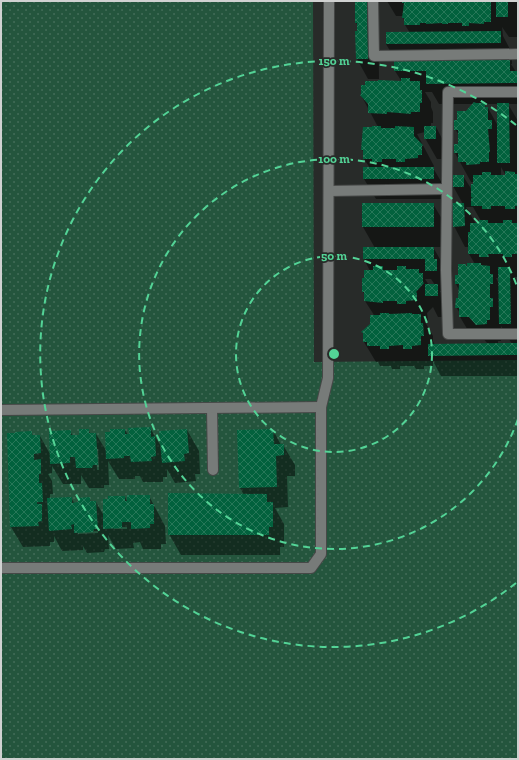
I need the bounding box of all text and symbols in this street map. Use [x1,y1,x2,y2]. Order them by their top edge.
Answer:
text: 150 m [319,54,350,68]
text: 100 m [318,152,350,166]
text: 50 m [321,249,347,263]
centre of rings [327,347,341,361]

